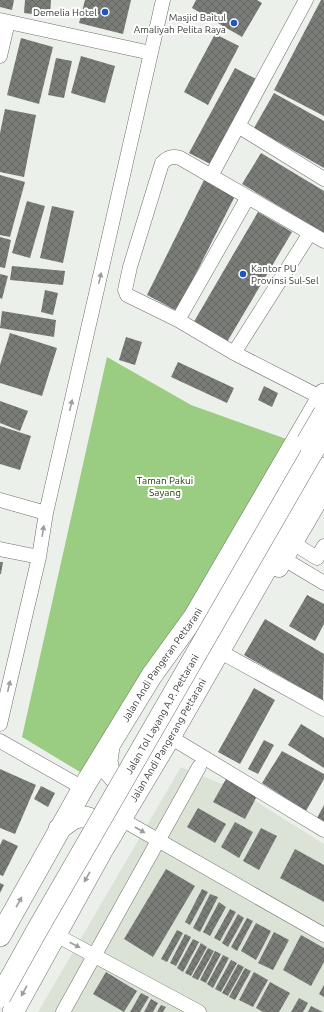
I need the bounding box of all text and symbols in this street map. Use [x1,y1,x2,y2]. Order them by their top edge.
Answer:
place label: Demelia Hotel [33,7,97,18]
marker: Demelia Hotel [100,7,110,17]
place label: Masjid Baitul Amaliyah Pelita Raya [134,12,226,35]
marker: Masjid Baitul Amaliyah Pelita Raya [229,18,239,28]
place label: Kantor PU Provinsi Sul-Sel [251,263,319,286]
marker: Kantor PU Provinsi Sul-Sel [238,269,248,279]
one-way arrow [97,272,103,284]
one-way arrow [68,398,74,411]
park label: Taman Pakui Sayang [137,475,193,498]
one-way arrow [40,525,46,538]
street label: Jalan Andi Pangeran Pettarani [119,606,204,724]
street label: Jalan Tol Layang A.P. Pettarani [123,652,200,776]
street label: Jalan Andi Pangerang Pettarani [127,676,208,803]
one-way arrow [6,680,12,692]
one-way arrow [134,827,146,834]
one-way arrow [84,872,90,883]
one-way arrow [16,896,22,908]
one-way arrow [69,942,81,949]
one-way arrow [21,986,28,997]

